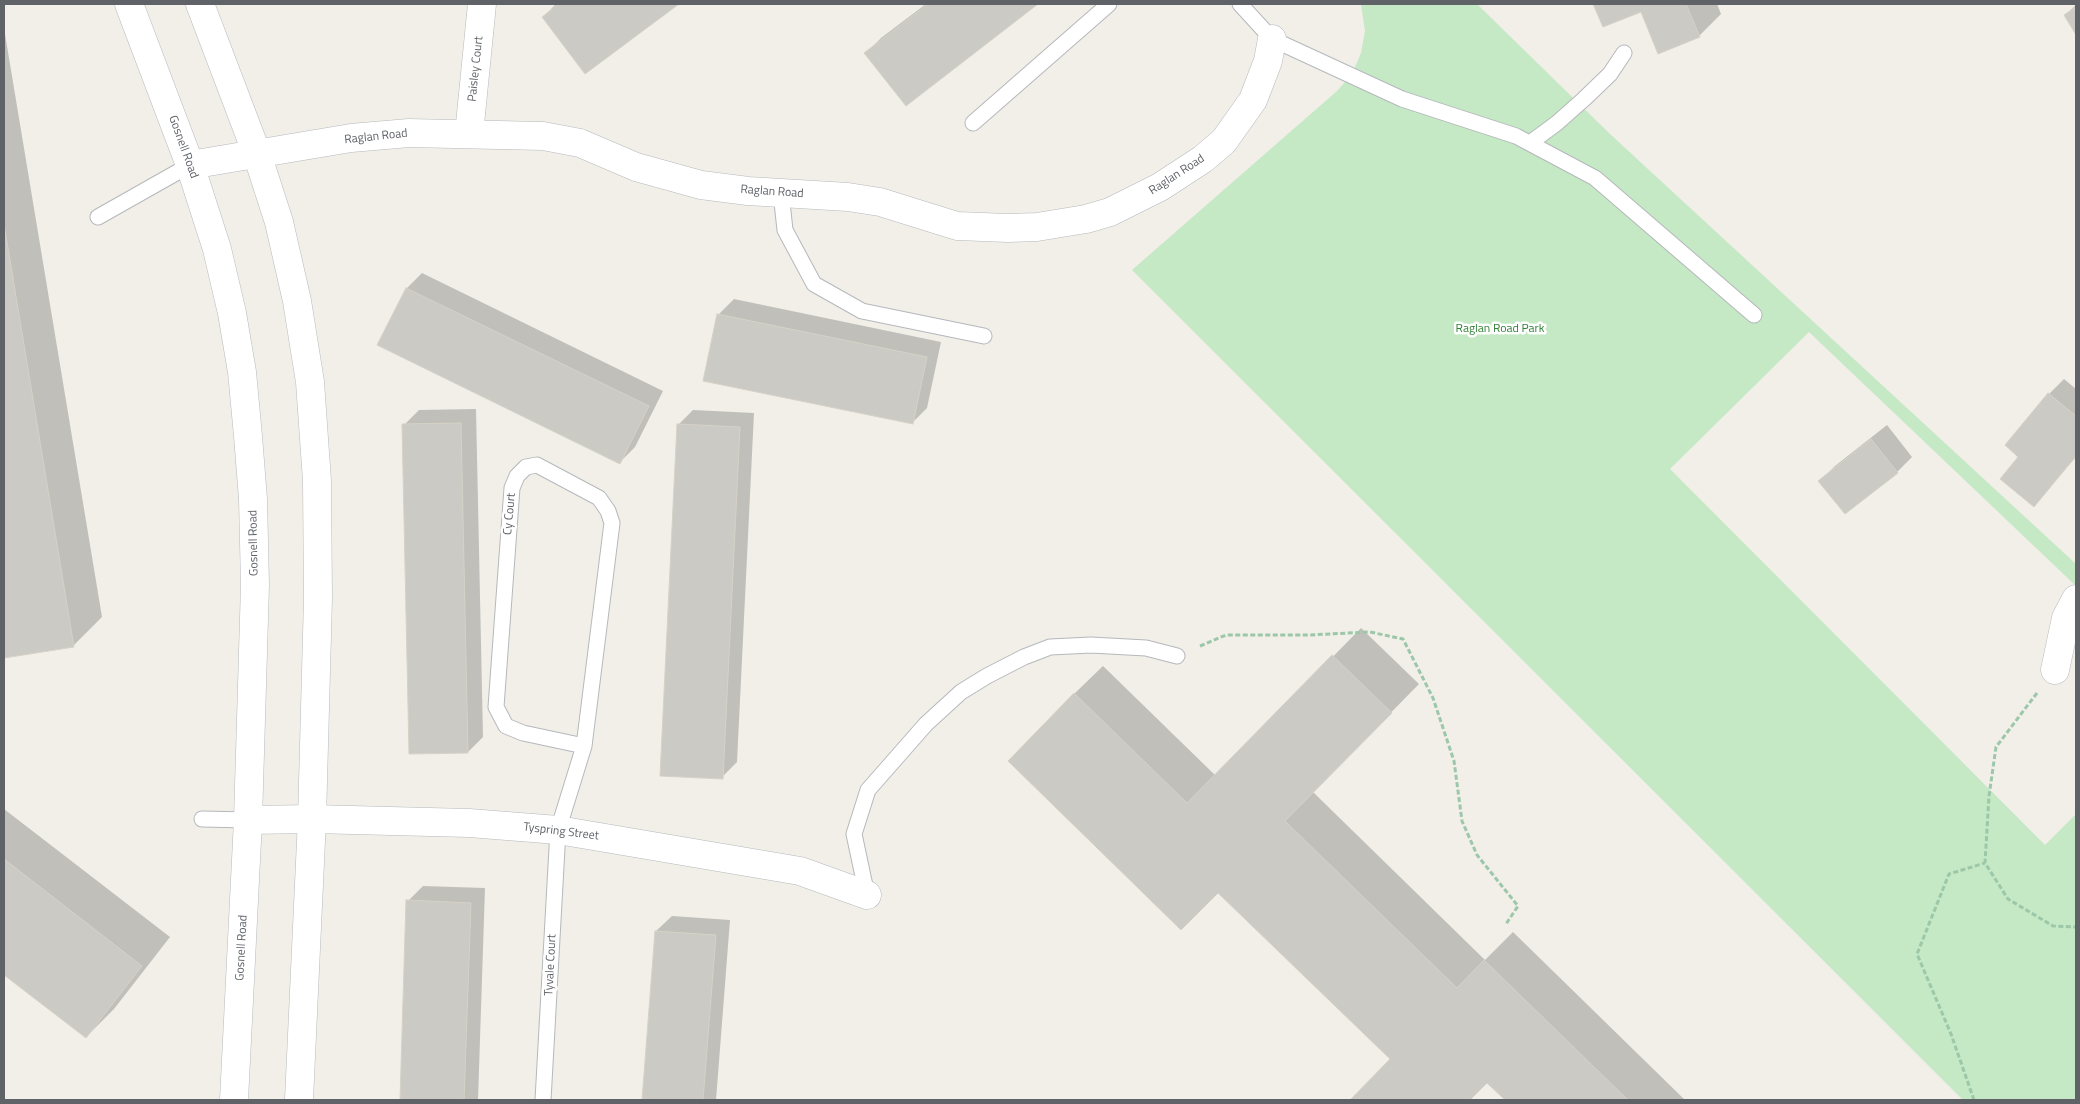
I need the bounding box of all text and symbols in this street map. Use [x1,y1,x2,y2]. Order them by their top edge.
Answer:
street label: Paisley Court [465,35,487,103]
street label: Gosnell Road [165,114,201,180]
street label: Raglan Road [344,127,408,147]
street label: Raglan Road [1146,152,1208,198]
street label: Raglan Road [740,183,804,201]
park label: Raglan Road Park [1455,322,1545,336]
street label: Cy Court [501,492,519,536]
street label: Gosnell Road [246,510,262,576]
street label: Tyspring Street [522,820,600,844]
street label: Gosnell Road [233,915,251,981]
street label: Tyvale Court [542,934,560,996]

